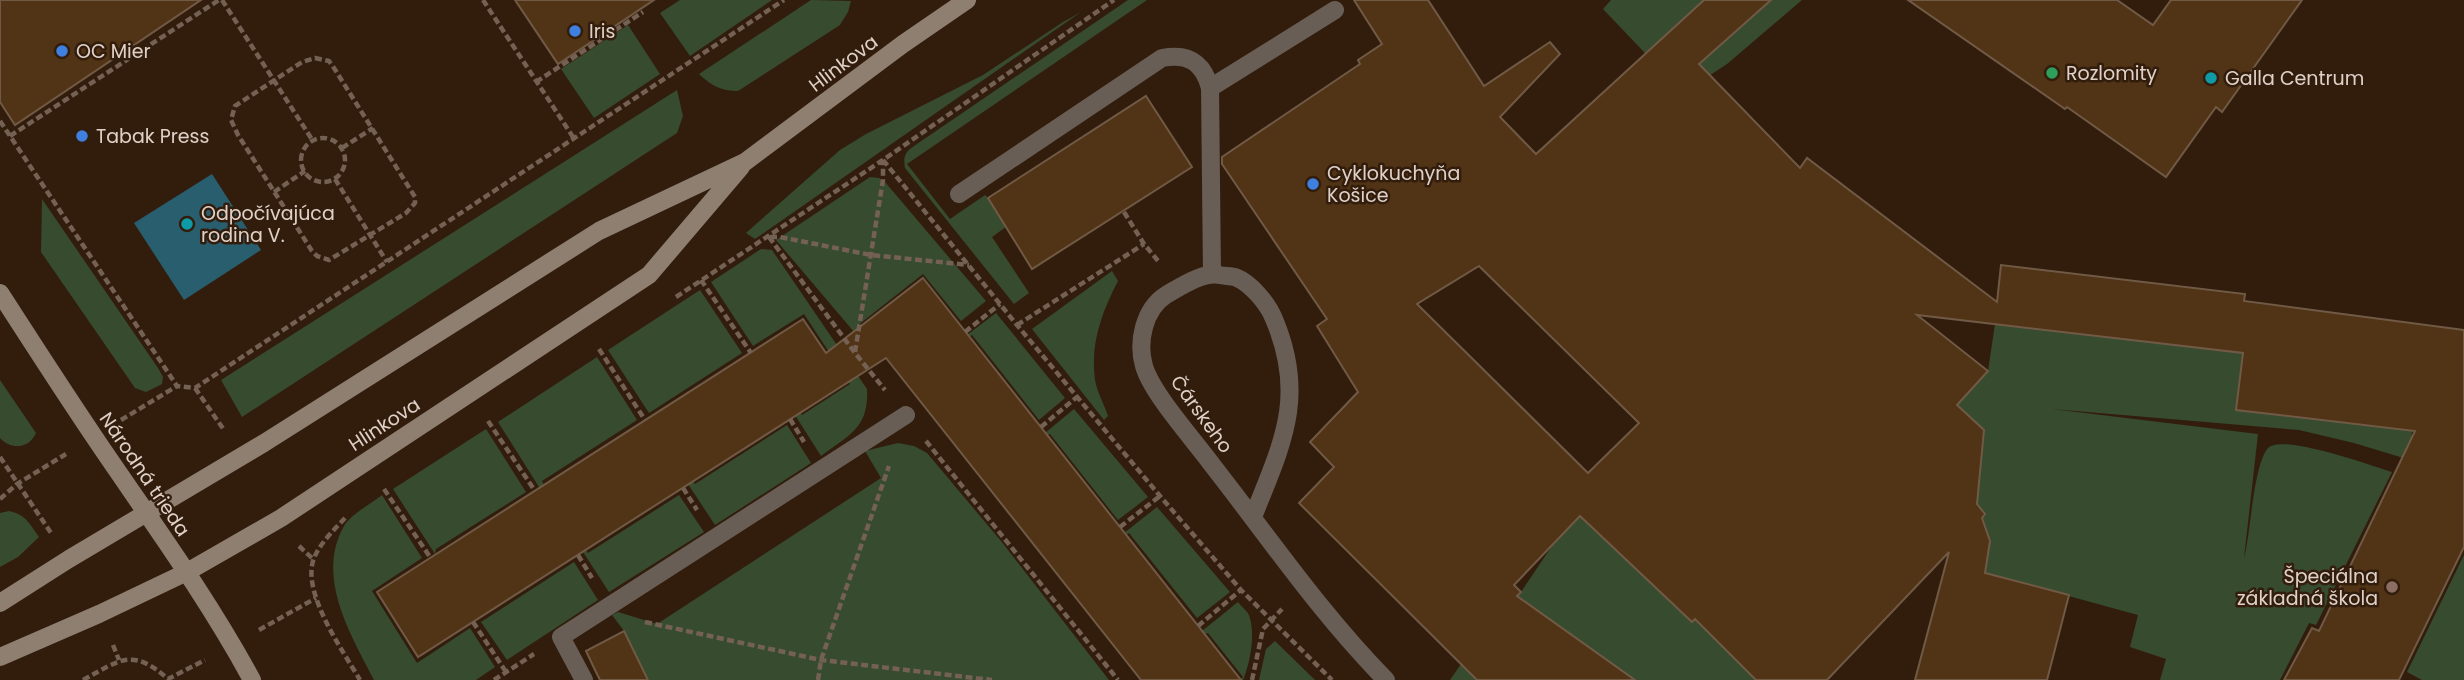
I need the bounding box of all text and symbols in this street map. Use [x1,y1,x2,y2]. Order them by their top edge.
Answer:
place label: Iris [589,18,615,45]
marker: Iris [567,23,583,39]
street label: Hlinkova [803,29,883,98]
place label: OC Mier [76,38,151,65]
marker: OC Mier [54,43,70,59]
place label: Rozlomity [2066,60,2157,87]
marker: Rozlomity [2044,65,2060,81]
place label: Galla Centrum [2225,65,2364,92]
marker: Galla Centrum [2203,70,2219,86]
place label: Tabak Press [96,123,209,150]
marker: Tabak Press [74,128,90,144]
place label: Cyklokuchyňa Košice [1327,160,1460,209]
marker: Cyklokuchyňa Košice [1305,176,1321,192]
place label: Odpočívajúca rodina V. [201,200,335,249]
marker: Odpočívajúca rodina V. [179,216,195,232]
street label: Čárskeho [1164,370,1239,459]
street label: Hlinkova [343,391,425,458]
street label: Národná trieda [93,407,196,542]
place label: Špeciálna základná škola [2237,563,2378,612]
marker: Špeciálna základná škola [2384,579,2400,595]

